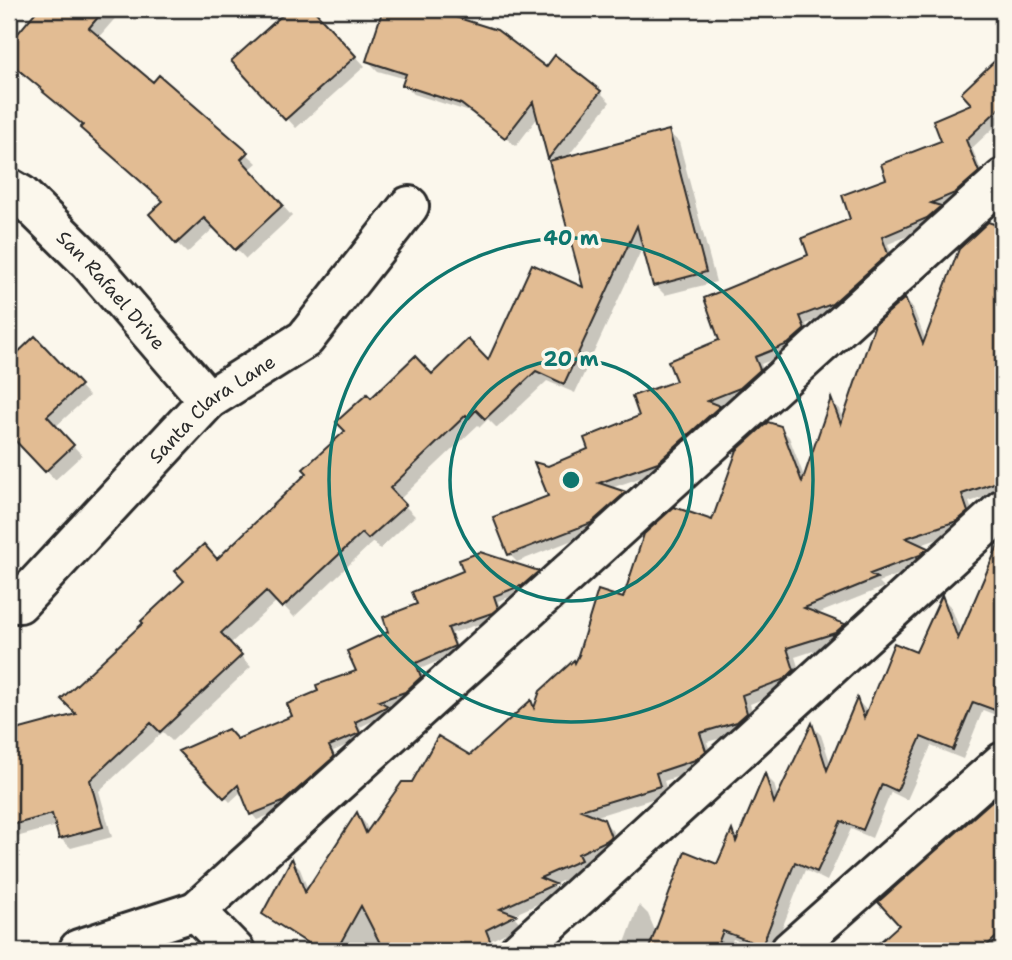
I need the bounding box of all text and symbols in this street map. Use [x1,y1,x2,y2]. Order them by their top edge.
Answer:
text: 40 m [543,224,599,252]
street label: San Rafael Drive [52,225,171,355]
text: 20 m [543,345,599,373]
street label: Santa Clara Lane [143,348,280,468]
centre of rings [559,468,583,492]

